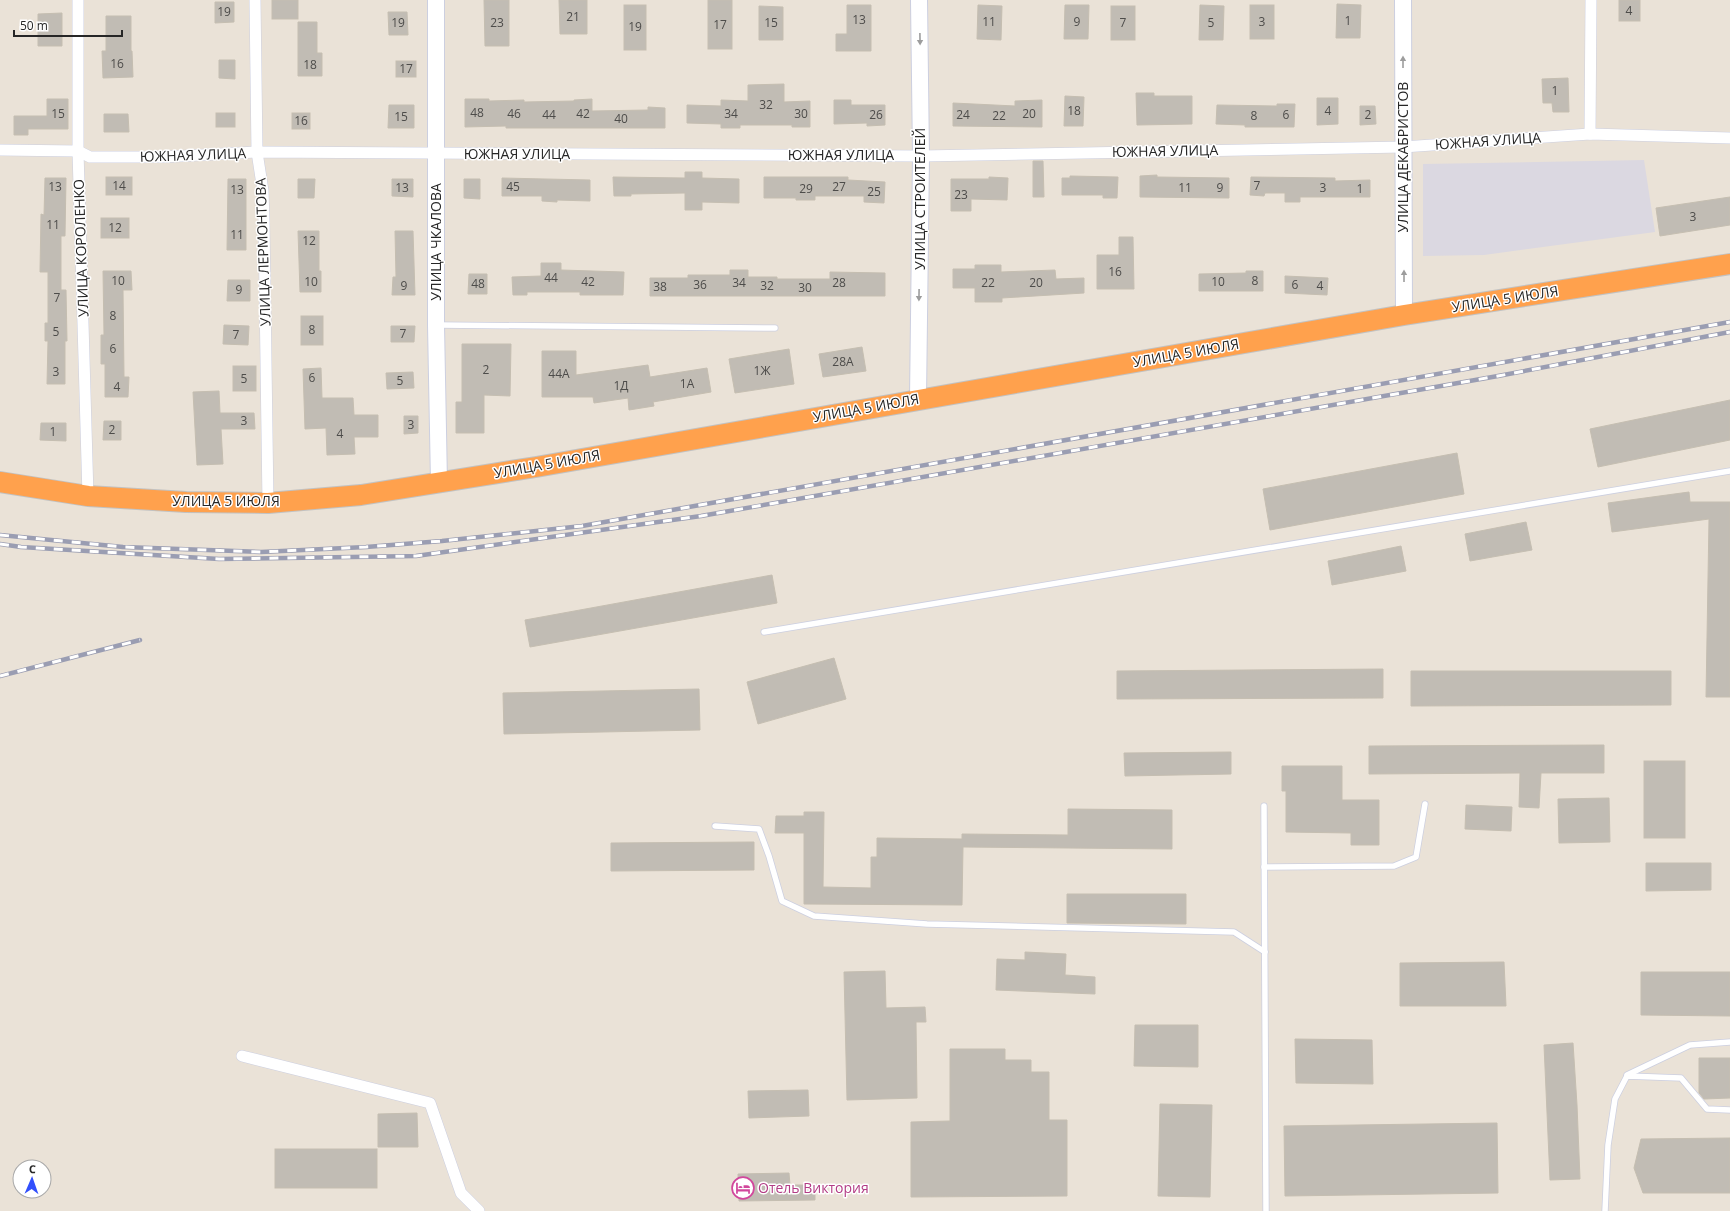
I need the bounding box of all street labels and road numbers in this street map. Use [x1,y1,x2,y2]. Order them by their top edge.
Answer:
street label: УЛИЦА ДЕКАБРИСТОВ [1393,82,1412,232]
street label: ЮЖНАЯ УЛИЦА [1434,127,1542,154]
street label: УЛИЦА СТРОИТЕЛЕЙ [910,128,929,270]
street label: ЮЖНАЯ УЛИЦА [1112,140,1219,161]
street label: ЮЖНАЯ УЛИЦА [139,143,247,166]
street label: ЮЖНАЯ УЛИЦА [464,144,570,163]
street label: ЮЖНАЯ УЛИЦА [788,145,894,164]
street label: УЛИЦА ЛЕРМОНТОВА [250,177,275,326]
street label: УЛИЦА КОРОЛЕНКО [69,179,92,317]
street label: УЛИЦА ЧКАЛОВА [426,183,445,301]
street label: УЛИЦА 5 ИЮЛЯ [1450,281,1560,316]
street label: УЛИЦА 5 ИЮЛЯ [1131,334,1241,371]
street label: УЛИЦА 5 ИЮЛЯ [811,389,921,426]
street label: УЛИЦА 5 ИЮЛЯ [492,445,602,482]
street label: УЛИЦА 5 ИЮЛЯ [172,491,280,510]

